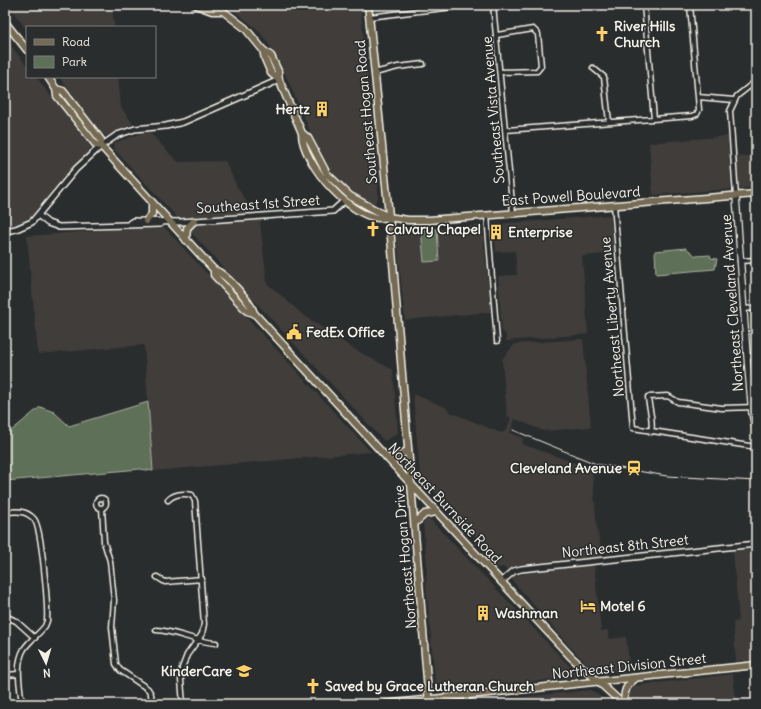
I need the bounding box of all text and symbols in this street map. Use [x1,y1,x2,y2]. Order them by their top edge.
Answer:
place label: River Hills Church [614,17,676,51]
church icon: River Hills Church [593,25,611,43]
legend [26,26,156,78]
text: Road [62,34,90,49]
street label: Southeast Vista Avenue [478,36,508,184]
street label: Southeast Hogan Road [351,39,381,185]
text: Park [62,54,87,69]
place label: Hertz [275,100,310,118]
building icon: Hertz [313,100,331,118]
street label: East Powell Boulevard [501,182,641,210]
street label: Southeast 1st Street [196,191,321,217]
street label: Northeast Cleveland Avenue [717,214,747,392]
church icon: Calvary Chapel [364,220,382,238]
place label: Calvary Chapel [385,220,481,238]
building icon: Enterprise [487,223,505,241]
place label: Enterprise [508,223,573,241]
street label: Northeast Liberty Avenue [596,236,628,398]
public building icon: FedEx Office [285,323,303,341]
place label: FedEx Office [306,323,385,341]
street label: Northeast Burnside Road [384,439,506,567]
place label: Cleveland Avenue [510,459,622,477]
station icon: Cleveland Avenue [625,459,643,477]
street label: Northeast Hogan Drive [390,484,420,630]
street label: Northeast 8th Street [561,530,690,562]
hotel icon: Motel 6 [579,597,597,615]
place label: Motel 6 [600,597,646,615]
building icon: Washman [474,604,492,622]
place label: Washman [495,604,558,622]
north arrow [26,643,66,683]
street label: Northeast Division Street [551,649,707,683]
place label: KinderCare [161,662,232,680]
school or university icon: KinderCare [235,662,253,680]
text: N [42,666,51,680]
church icon: Saved by Grace Lutheran Church [304,677,322,695]
place label: Saved by Grace Lutheran Church [325,677,534,695]

